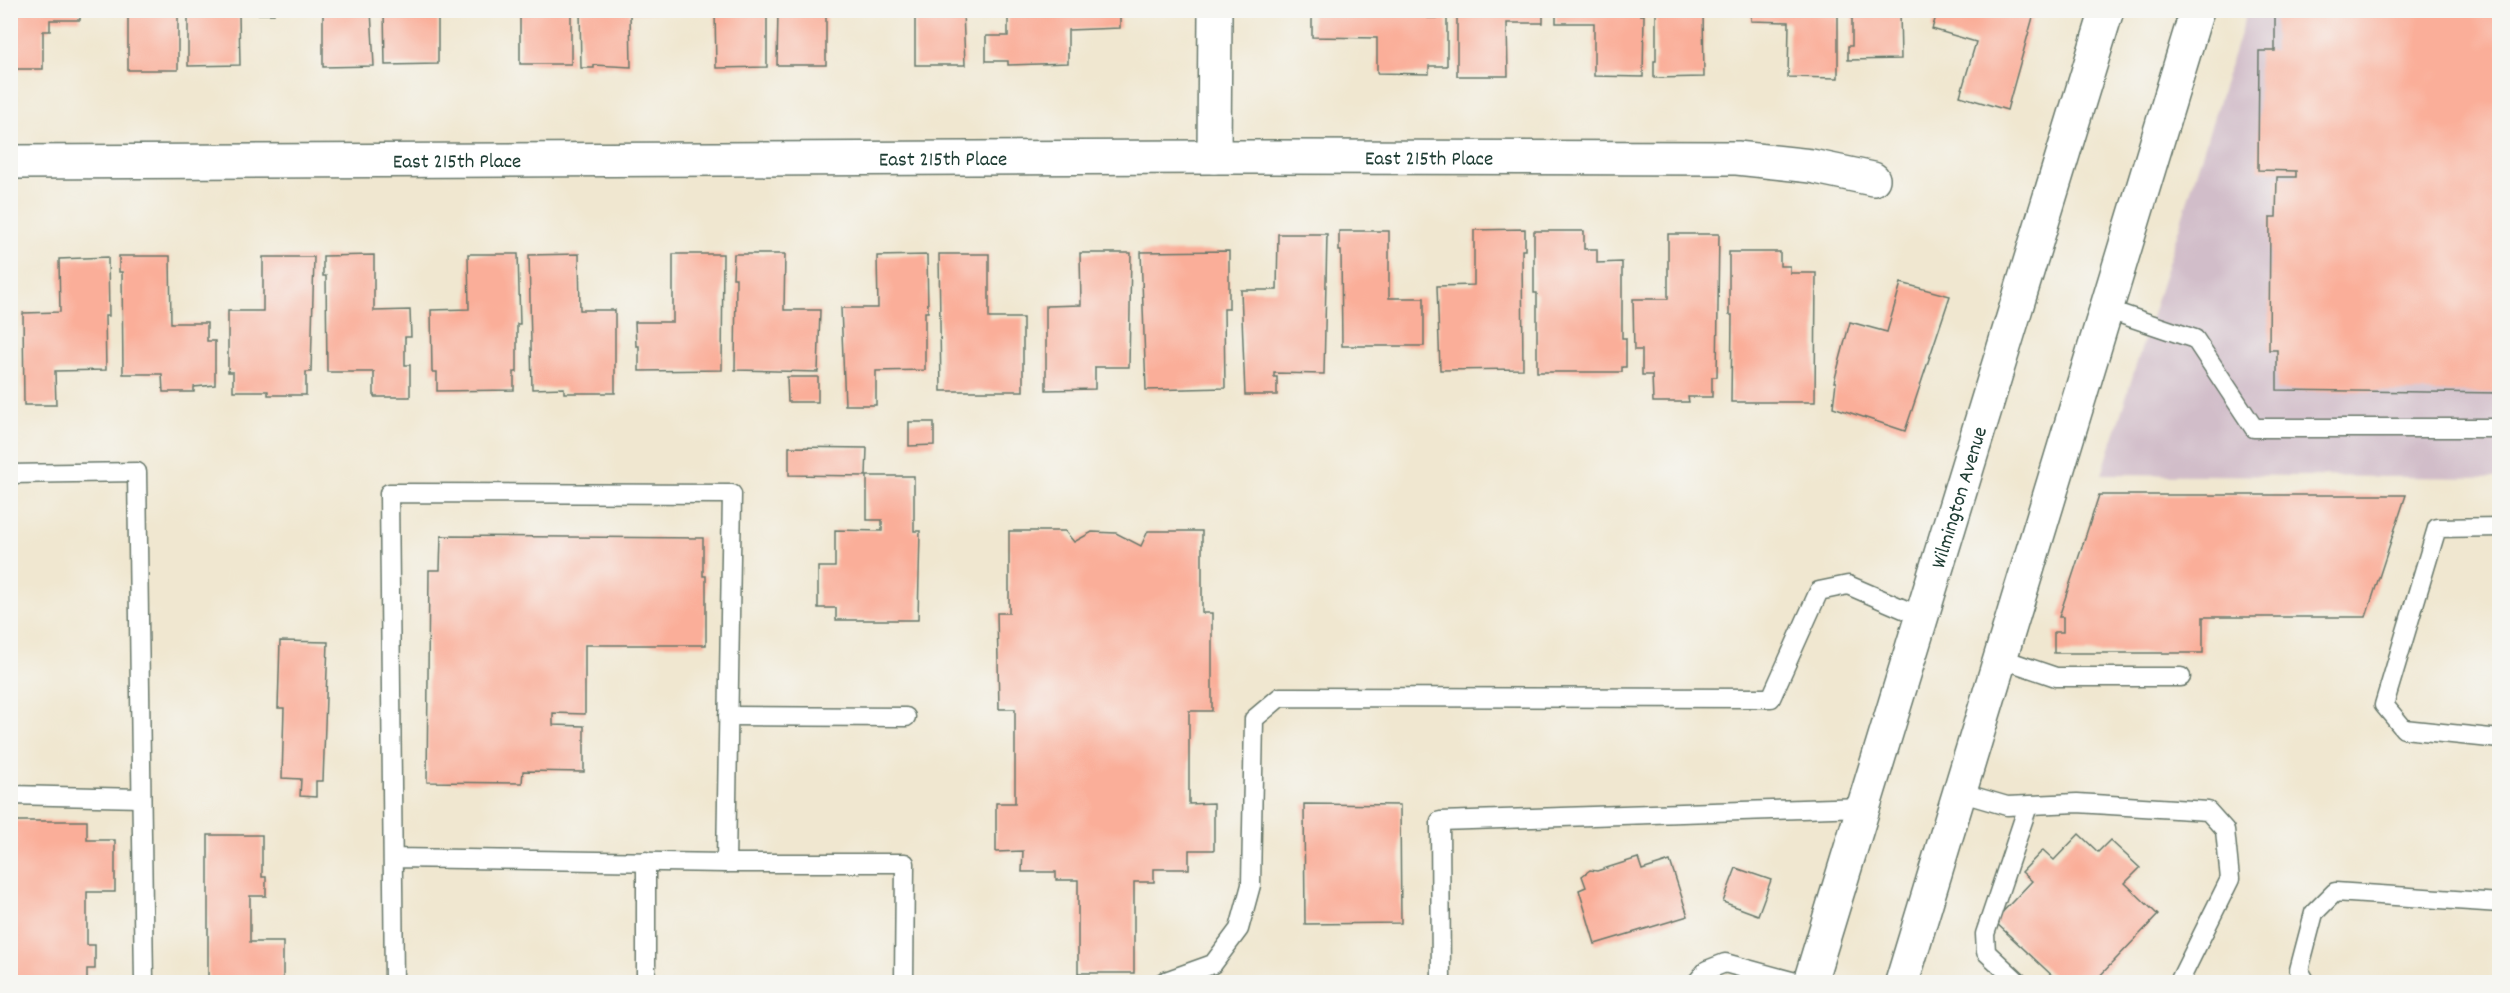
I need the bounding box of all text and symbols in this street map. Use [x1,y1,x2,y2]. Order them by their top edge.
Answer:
street label: East 215th Place [1365,145,1493,176]
street label: East 215th Place [879,146,1007,176]
street label: East 215th Place [393,148,521,178]
street label: Wilmington Avenue [1925,423,1997,573]

